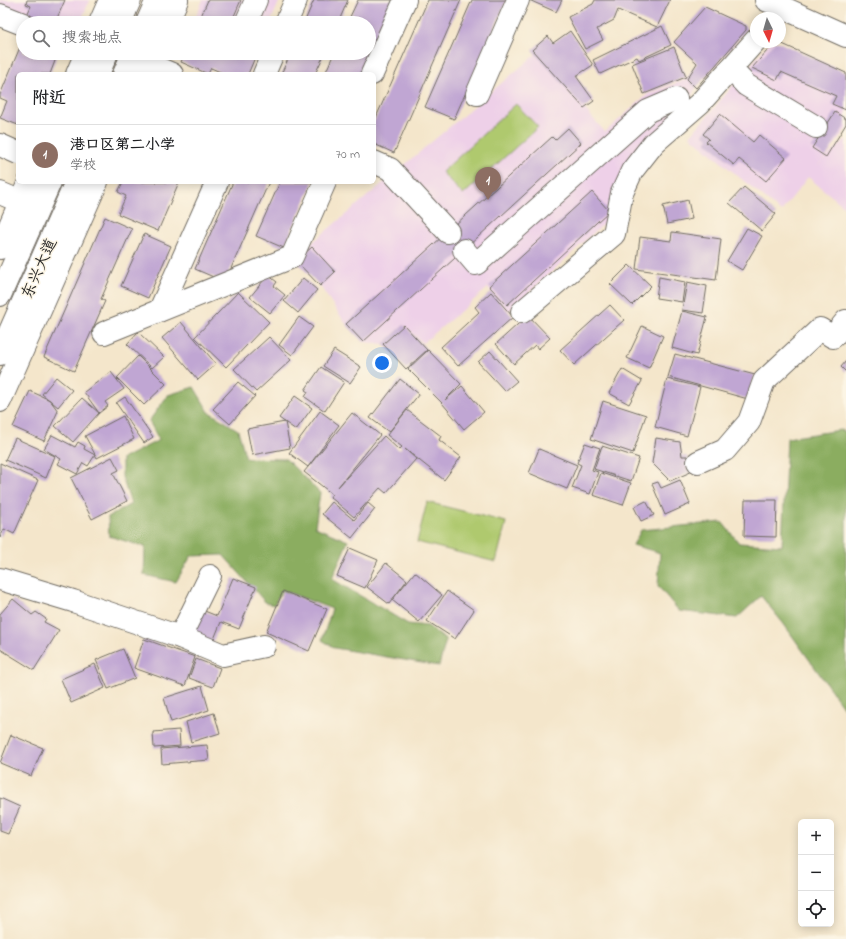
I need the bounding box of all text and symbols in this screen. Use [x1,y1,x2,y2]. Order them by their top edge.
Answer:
north arrow [750,12,786,48]
search box [16,16,376,60]
icon: search [30,27,52,49]
text: 搜索地点 [62,27,122,49]
text: 附近 [32,86,66,111]
text: 港口区第二小学 [70,134,175,156]
text: 1 [43,145,47,164]
text: 70 m [336,145,360,164]
text: 学校 [70,156,96,175]
pin: 1 [475,167,501,200]
street label: 东兴大道 [16,235,64,303]
your location [372,353,392,373]
map controls [798,819,834,927]
button: + [798,819,834,855]
button: − [798,855,834,891]
button: locate [798,891,834,927]

